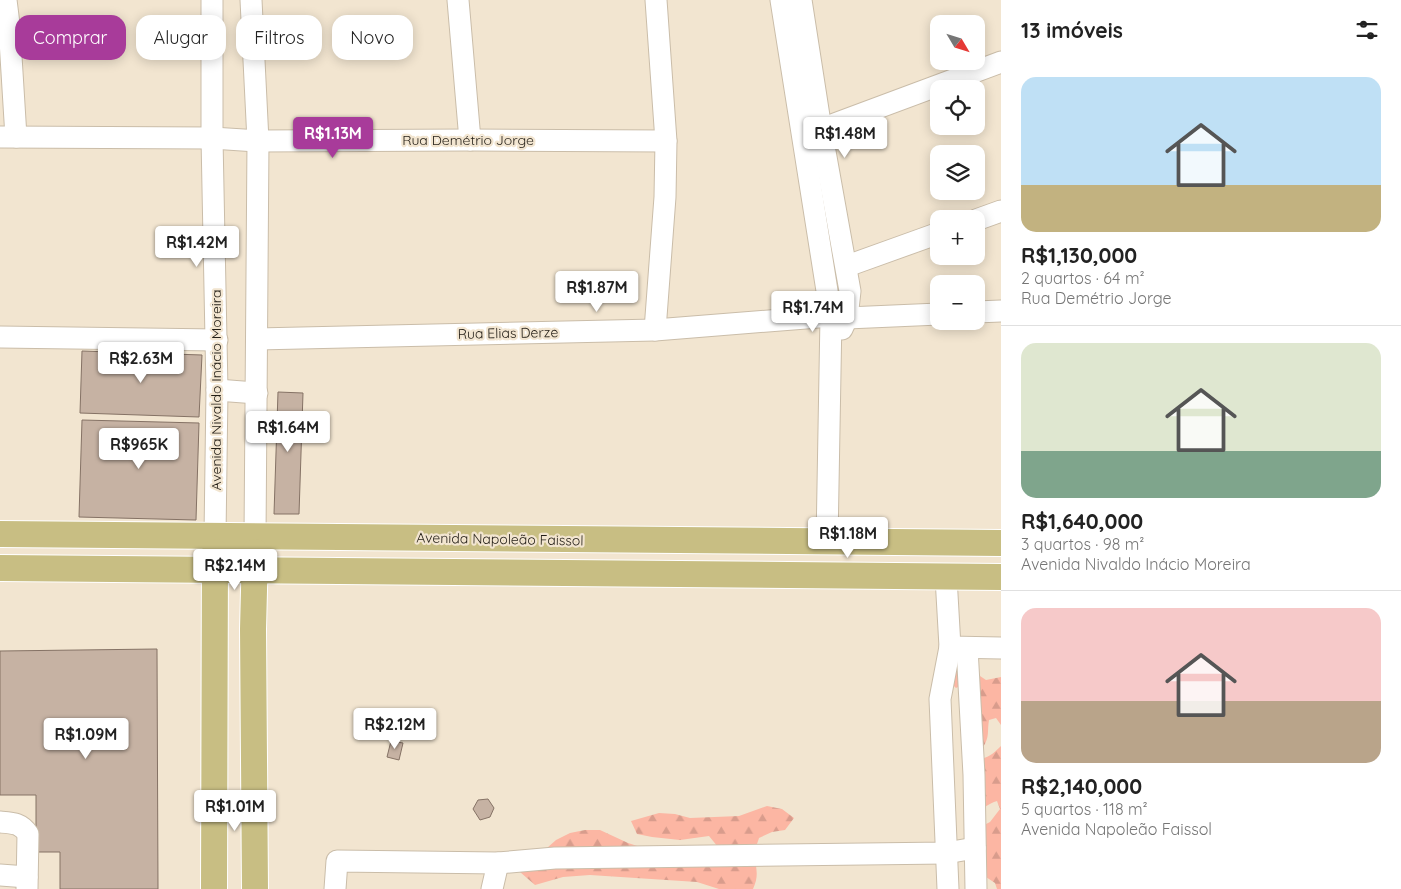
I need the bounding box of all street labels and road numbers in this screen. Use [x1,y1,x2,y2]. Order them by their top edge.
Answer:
street label: Rua Demétrio Jorge [402,131,534,149]
street label: Avenida Nivaldo Inácio Moreira [207,289,225,491]
street label: Rua Elias Derze [458,323,558,343]
street label: Avenida Napoleão Faissol [416,529,584,549]

